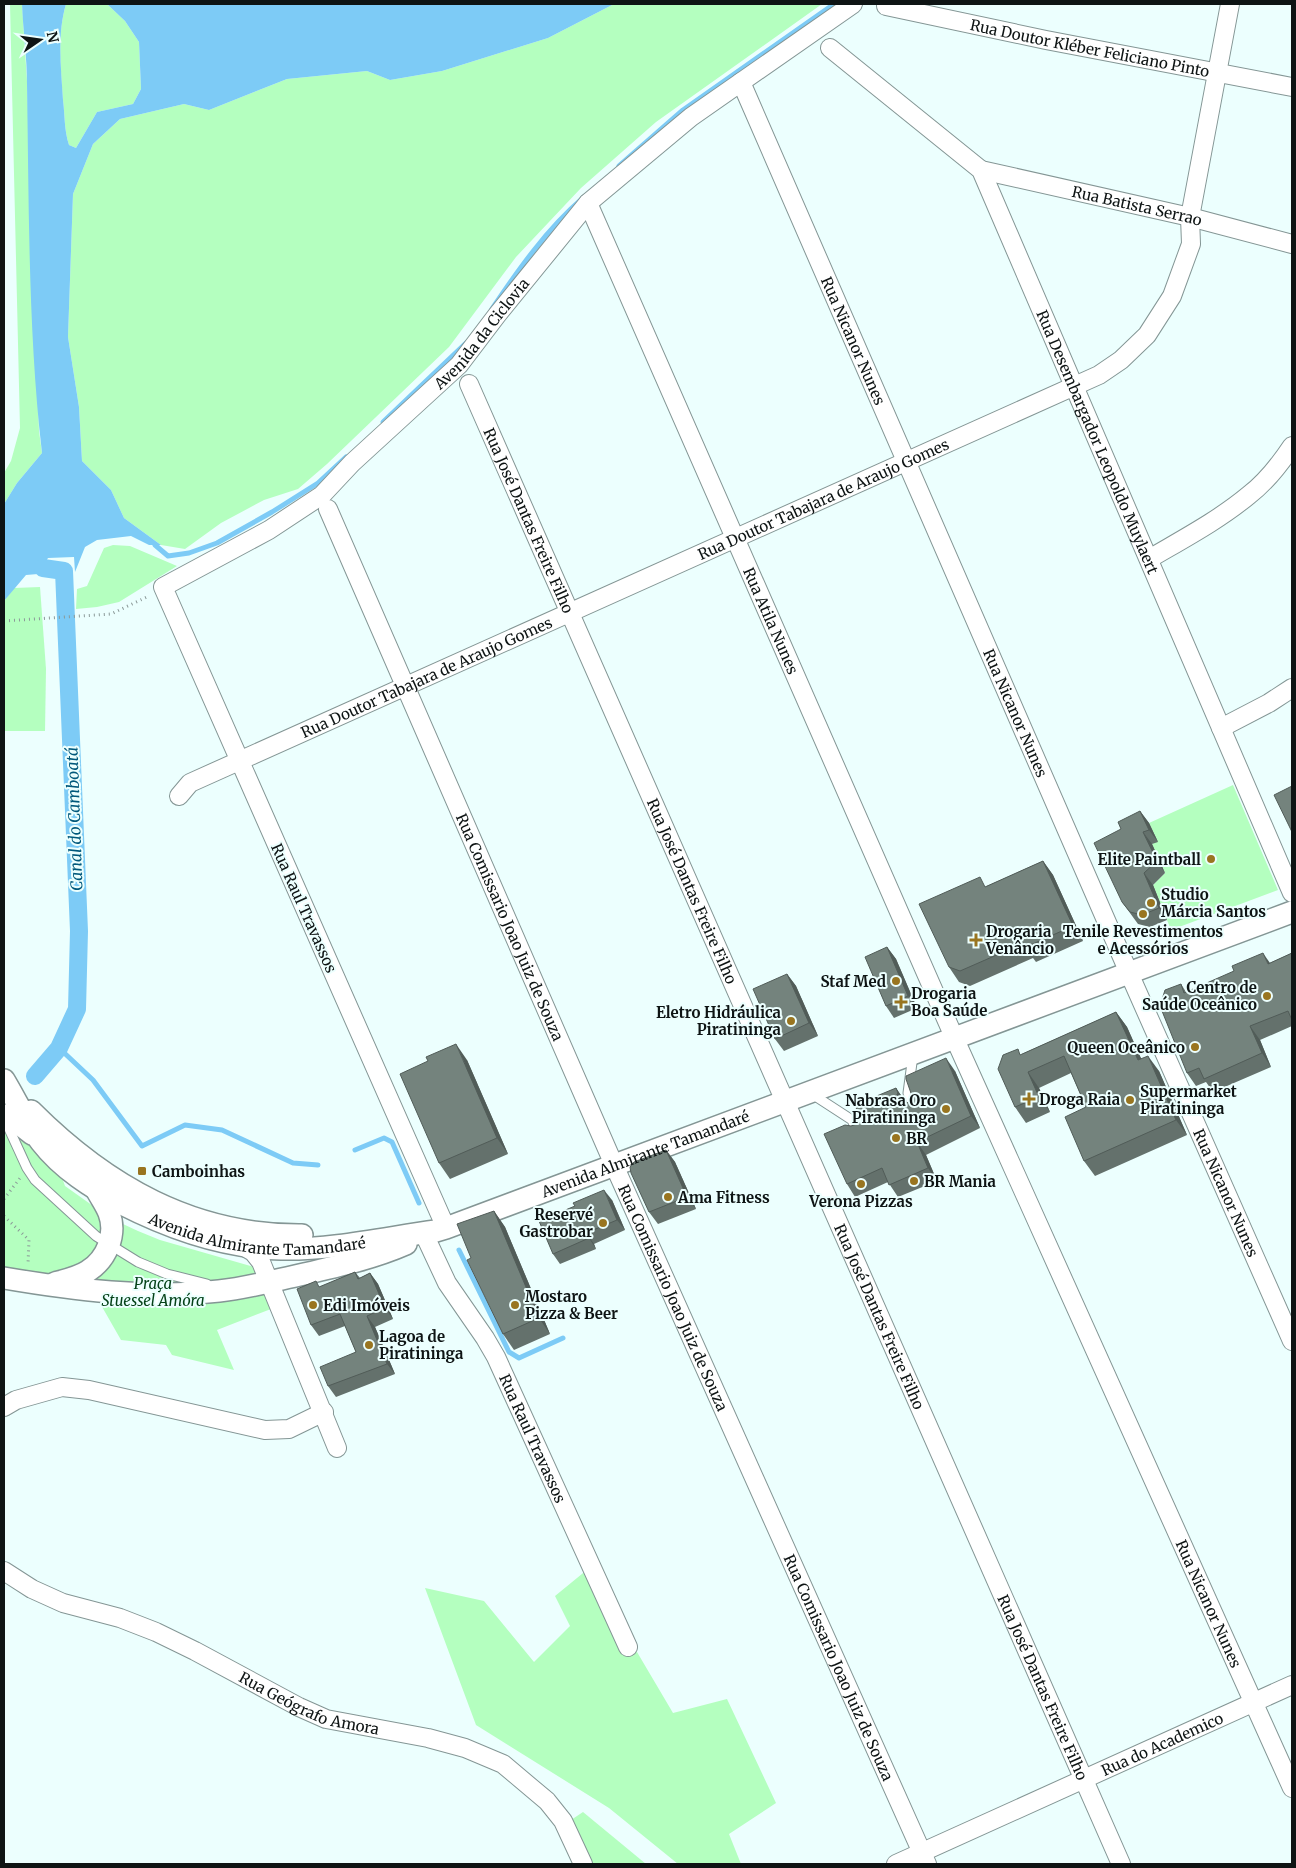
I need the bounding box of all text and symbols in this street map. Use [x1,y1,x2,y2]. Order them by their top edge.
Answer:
north arrow [15,15,65,65]
street label: Rua Doutor Kléber Feliciano Pinto [968,15,1211,81]
text: N [43,30,63,44]
street label: Rua Batista Serrao [1070,181,1204,229]
street label: Rua Nicanor Nunes [817,273,890,408]
street label: Avenida da Ciclovia [429,274,533,394]
street label: Rua Desembargador Leopoldo Muylaert [1033,307,1163,577]
street label: Rua José Dantas Freire Filho [480,425,578,616]
street label: Rua Doutor Tabajara de Araujo Gomes [695,434,952,563]
street label: Rua Atila Nunes [740,564,803,677]
street label: Rua Doutor Tabajara de Araujo Gomes [298,612,555,742]
street label: Rua Nicanor Nunes [979,646,1052,780]
water label: Canal do Camboatá [61,747,87,891]
street label: Rua José Dantas Freire Filho [643,795,742,987]
street label: Rua Comissario Joao Juiz de Souza [452,810,568,1044]
street label: Rua Raul Travassos [267,841,341,975]
place label: Elite Paintball [1097,850,1201,869]
marker: Elite Paintball [1205,853,1217,865]
place label: Studio Márcia Santos [1161,885,1266,921]
marker: Studio Márcia Santos [1145,897,1157,909]
marker: Tenile Revestimentos e Acessórios [1137,908,1149,920]
place label: Drogaria Venâncio [985,922,1054,958]
place label: Tenile Revestimentos e Acessórios [1063,922,1223,958]
marker: Drogaria Venâncio [970,934,982,946]
place label: Staf Med [820,972,886,991]
marker: Staf Med [890,975,902,987]
place label: Centro de Saúde Oceânico [1142,978,1257,1014]
place label: Drogaria Boa Saúde [911,984,987,1020]
marker: Centro de Saúde Oceânico [1261,990,1273,1002]
marker: Drogaria Boa Saúde [895,996,907,1008]
place label: Eletro Hidráulica Piratininga [656,1003,782,1039]
marker: Eletro Hidráulica Piratininga [785,1015,797,1027]
place label: Queen Oceânico [1067,1038,1185,1057]
marker: Queen Oceânico [1189,1041,1201,1053]
place label: Supermarket Piratininga [1140,1082,1237,1118]
place label: Droga Raia [1039,1090,1121,1109]
place label: Nabrasa Oro Piratininga [845,1091,937,1127]
marker: Droga Raia [1023,1093,1035,1105]
marker: Supermarket Piratininga [1124,1094,1136,1106]
marker: Nabrasa Oro Piratininga [940,1103,952,1115]
street label: Avenida Almirante Tamandaré [538,1106,752,1201]
street label: Rua Nicanor Nunes [1190,1126,1263,1260]
place label: BR [906,1129,927,1148]
marker: BR [890,1132,902,1144]
place label: Camboinhas [152,1162,245,1181]
marker: Camboinhas [136,1165,148,1177]
place label: BR Mania [924,1172,997,1191]
marker: BR Mania [908,1175,920,1187]
marker: Verona Pizzas [855,1178,867,1190]
street label: Rua Comissario Joao Juiz de Souza [614,1181,732,1414]
place label: Ama Fitness [677,1188,770,1207]
marker: Ama Fitness [662,1191,674,1203]
place label: Verona Pizzas [808,1192,913,1211]
place label: Reservé Gastrobar [520,1205,593,1241]
street label: Avenida Almirante Tamandaré [145,1208,367,1259]
marker: Reservé Gastrobar [597,1217,609,1229]
street label: Rua José Dantas Freire Filho [831,1221,929,1412]
park label: Praça Stuessel Amóra [101,1274,205,1310]
place label: Mostaro Pizza & Beer [525,1287,618,1323]
place label: Edi Imóveis [323,1296,410,1315]
marker: Edi Imóveis [307,1299,319,1311]
marker: Mostaro Pizza & Beer [509,1299,521,1311]
place label: Lagoa de Piratininga [379,1327,464,1363]
marker: Lagoa de Piratininga [363,1339,375,1351]
street label: Rua Raul Travassos [495,1371,571,1506]
street label: Rua Nicanor Nunes [1172,1537,1246,1670]
street label: Rua Comissario Joao Juiz de Souza [780,1551,898,1784]
street label: Rua José Dantas Freire Filho [994,1591,1092,1783]
street label: Rua Geógrafo Amora [236,1667,381,1738]
street label: Rua do Academico [1098,1708,1226,1780]

